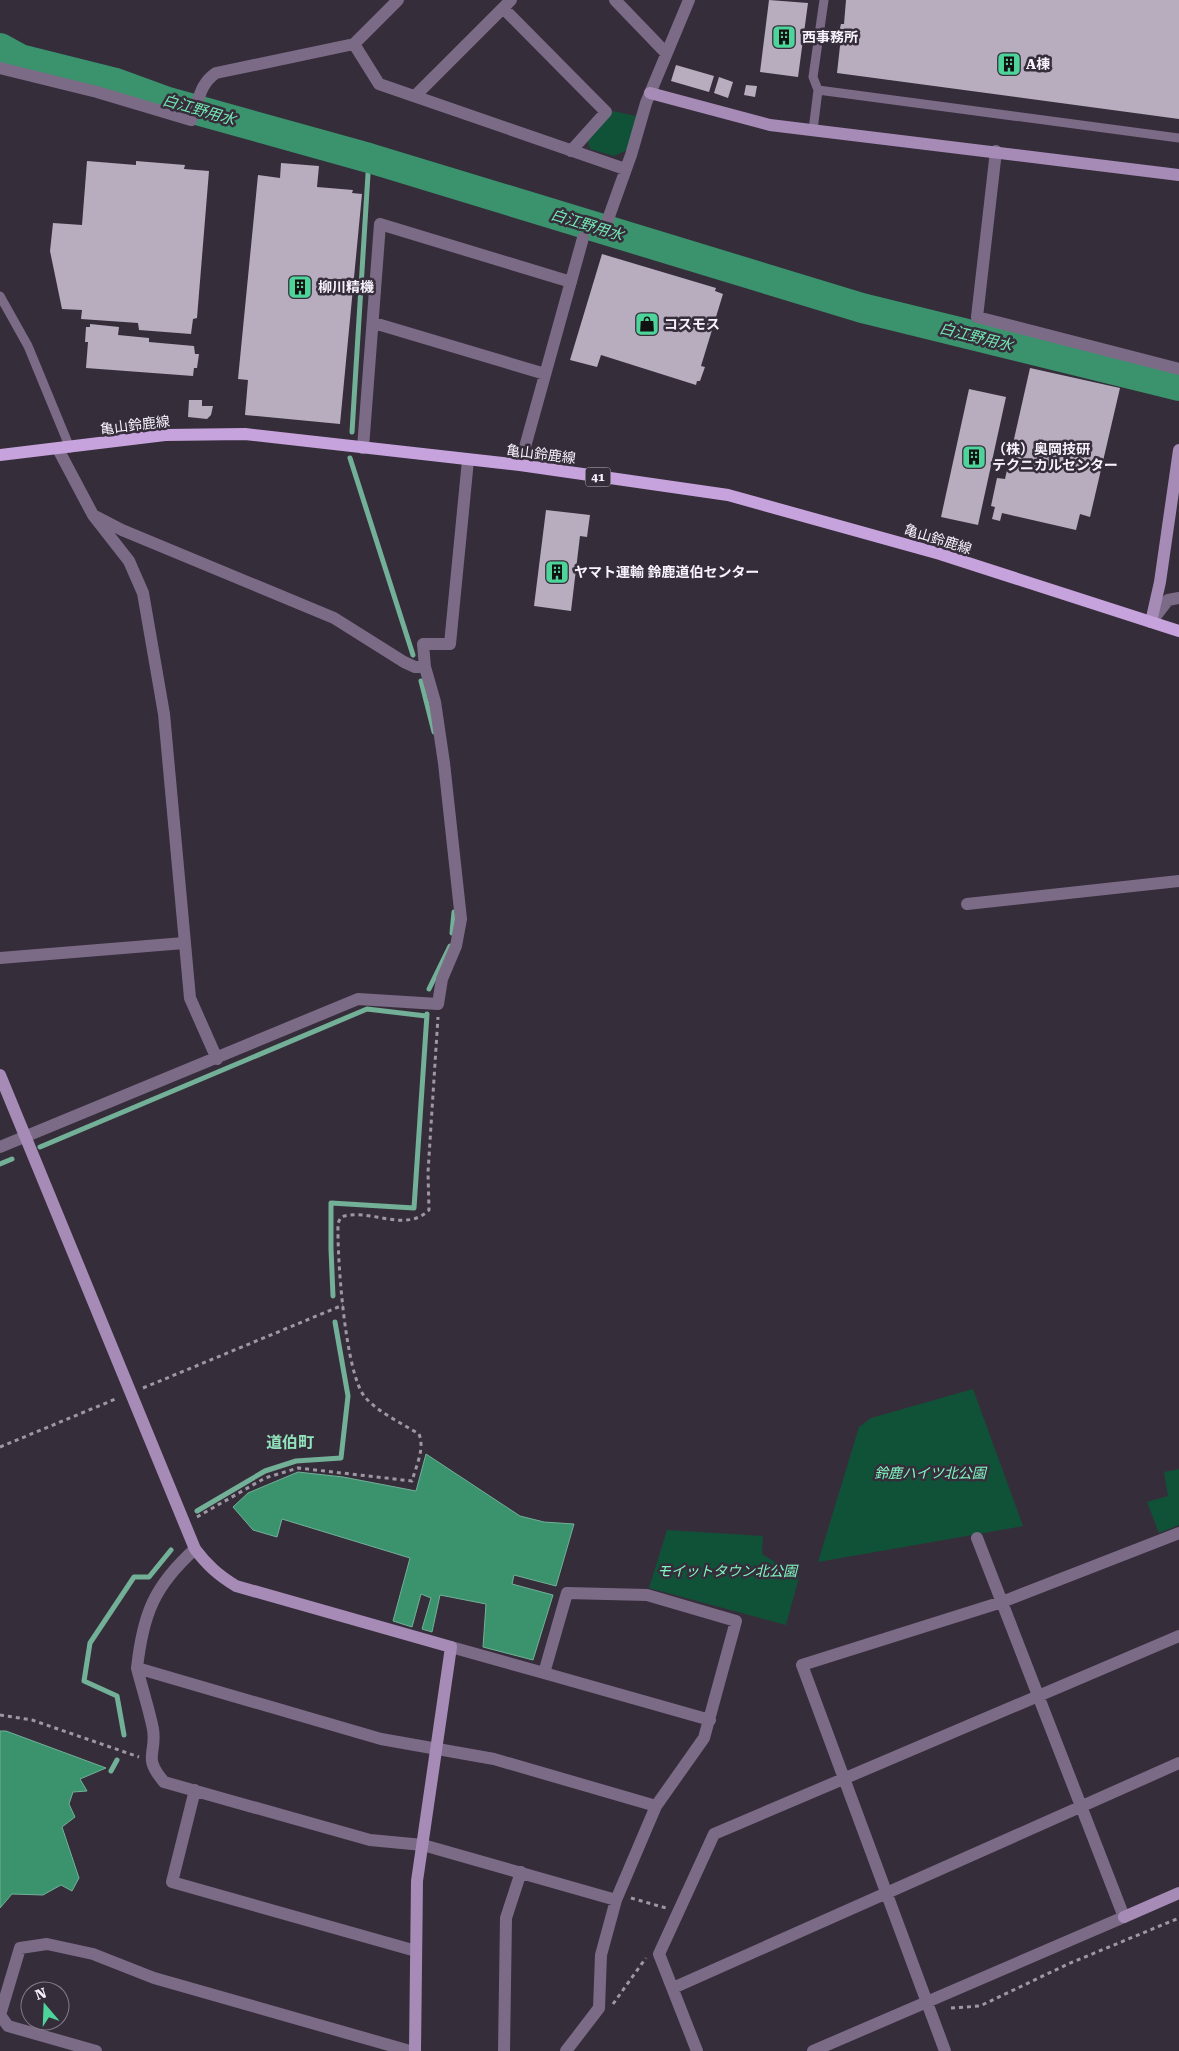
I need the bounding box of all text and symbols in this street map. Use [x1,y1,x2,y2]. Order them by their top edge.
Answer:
building icon: 西事務所 [771,24,797,50]
place label: 西事務所 [802,29,858,45]
building icon: A棟 [996,51,1022,77]
place label: A棟 [1026,56,1050,72]
water label: 白江野用水 [160,91,239,130]
water label: 白江野用水 [548,205,627,245]
building icon: 柳川精機 [287,274,313,300]
place label: 柳川精機 [318,279,374,295]
shop icon: コスモス [634,311,660,337]
place label: コスモス [664,316,720,332]
water label: 白江野用水 [937,319,1016,355]
street label: 亀山鈴鹿線 [99,413,171,437]
place label: （株）奥岡技研 テクニカルセンター [992,441,1118,473]
street label: 亀山鈴鹿線 [505,442,577,466]
building icon: （株）奥岡技研 テクニカルセンター [961,444,987,470]
road number: 41 [586,468,610,487]
street label: 亀山鈴鹿線 [902,521,974,557]
building icon: ヤマト運輸 鈴鹿道伯センター [544,559,570,585]
place label: ヤマト運輸 鈴鹿道伯センター [574,564,760,580]
district label: 道伯町 [266,1433,314,1452]
park label: 鈴鹿ハイツ北公園 [874,1465,988,1481]
park label: モイットタウン北公園 [657,1563,799,1579]
north arrow [20,1981,70,2031]
text: N [33,1984,49,2003]

